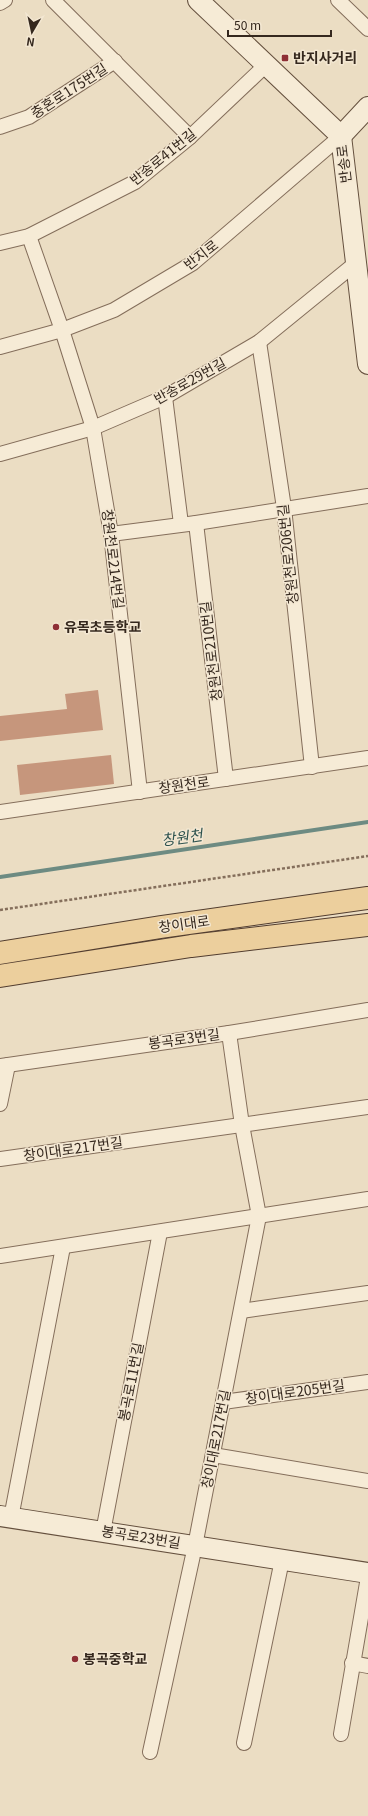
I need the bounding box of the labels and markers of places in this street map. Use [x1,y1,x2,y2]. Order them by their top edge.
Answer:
place label: 반지사거리 [293,47,357,67]
marker: 반지사거리 [280,53,290,63]
place label: 유목초등학교 [64,616,141,636]
marker: 유목초등학교 [51,622,61,632]
place label: 봉곡중학교 [83,1648,148,1668]
marker: 봉곡중학교 [70,1654,80,1664]

